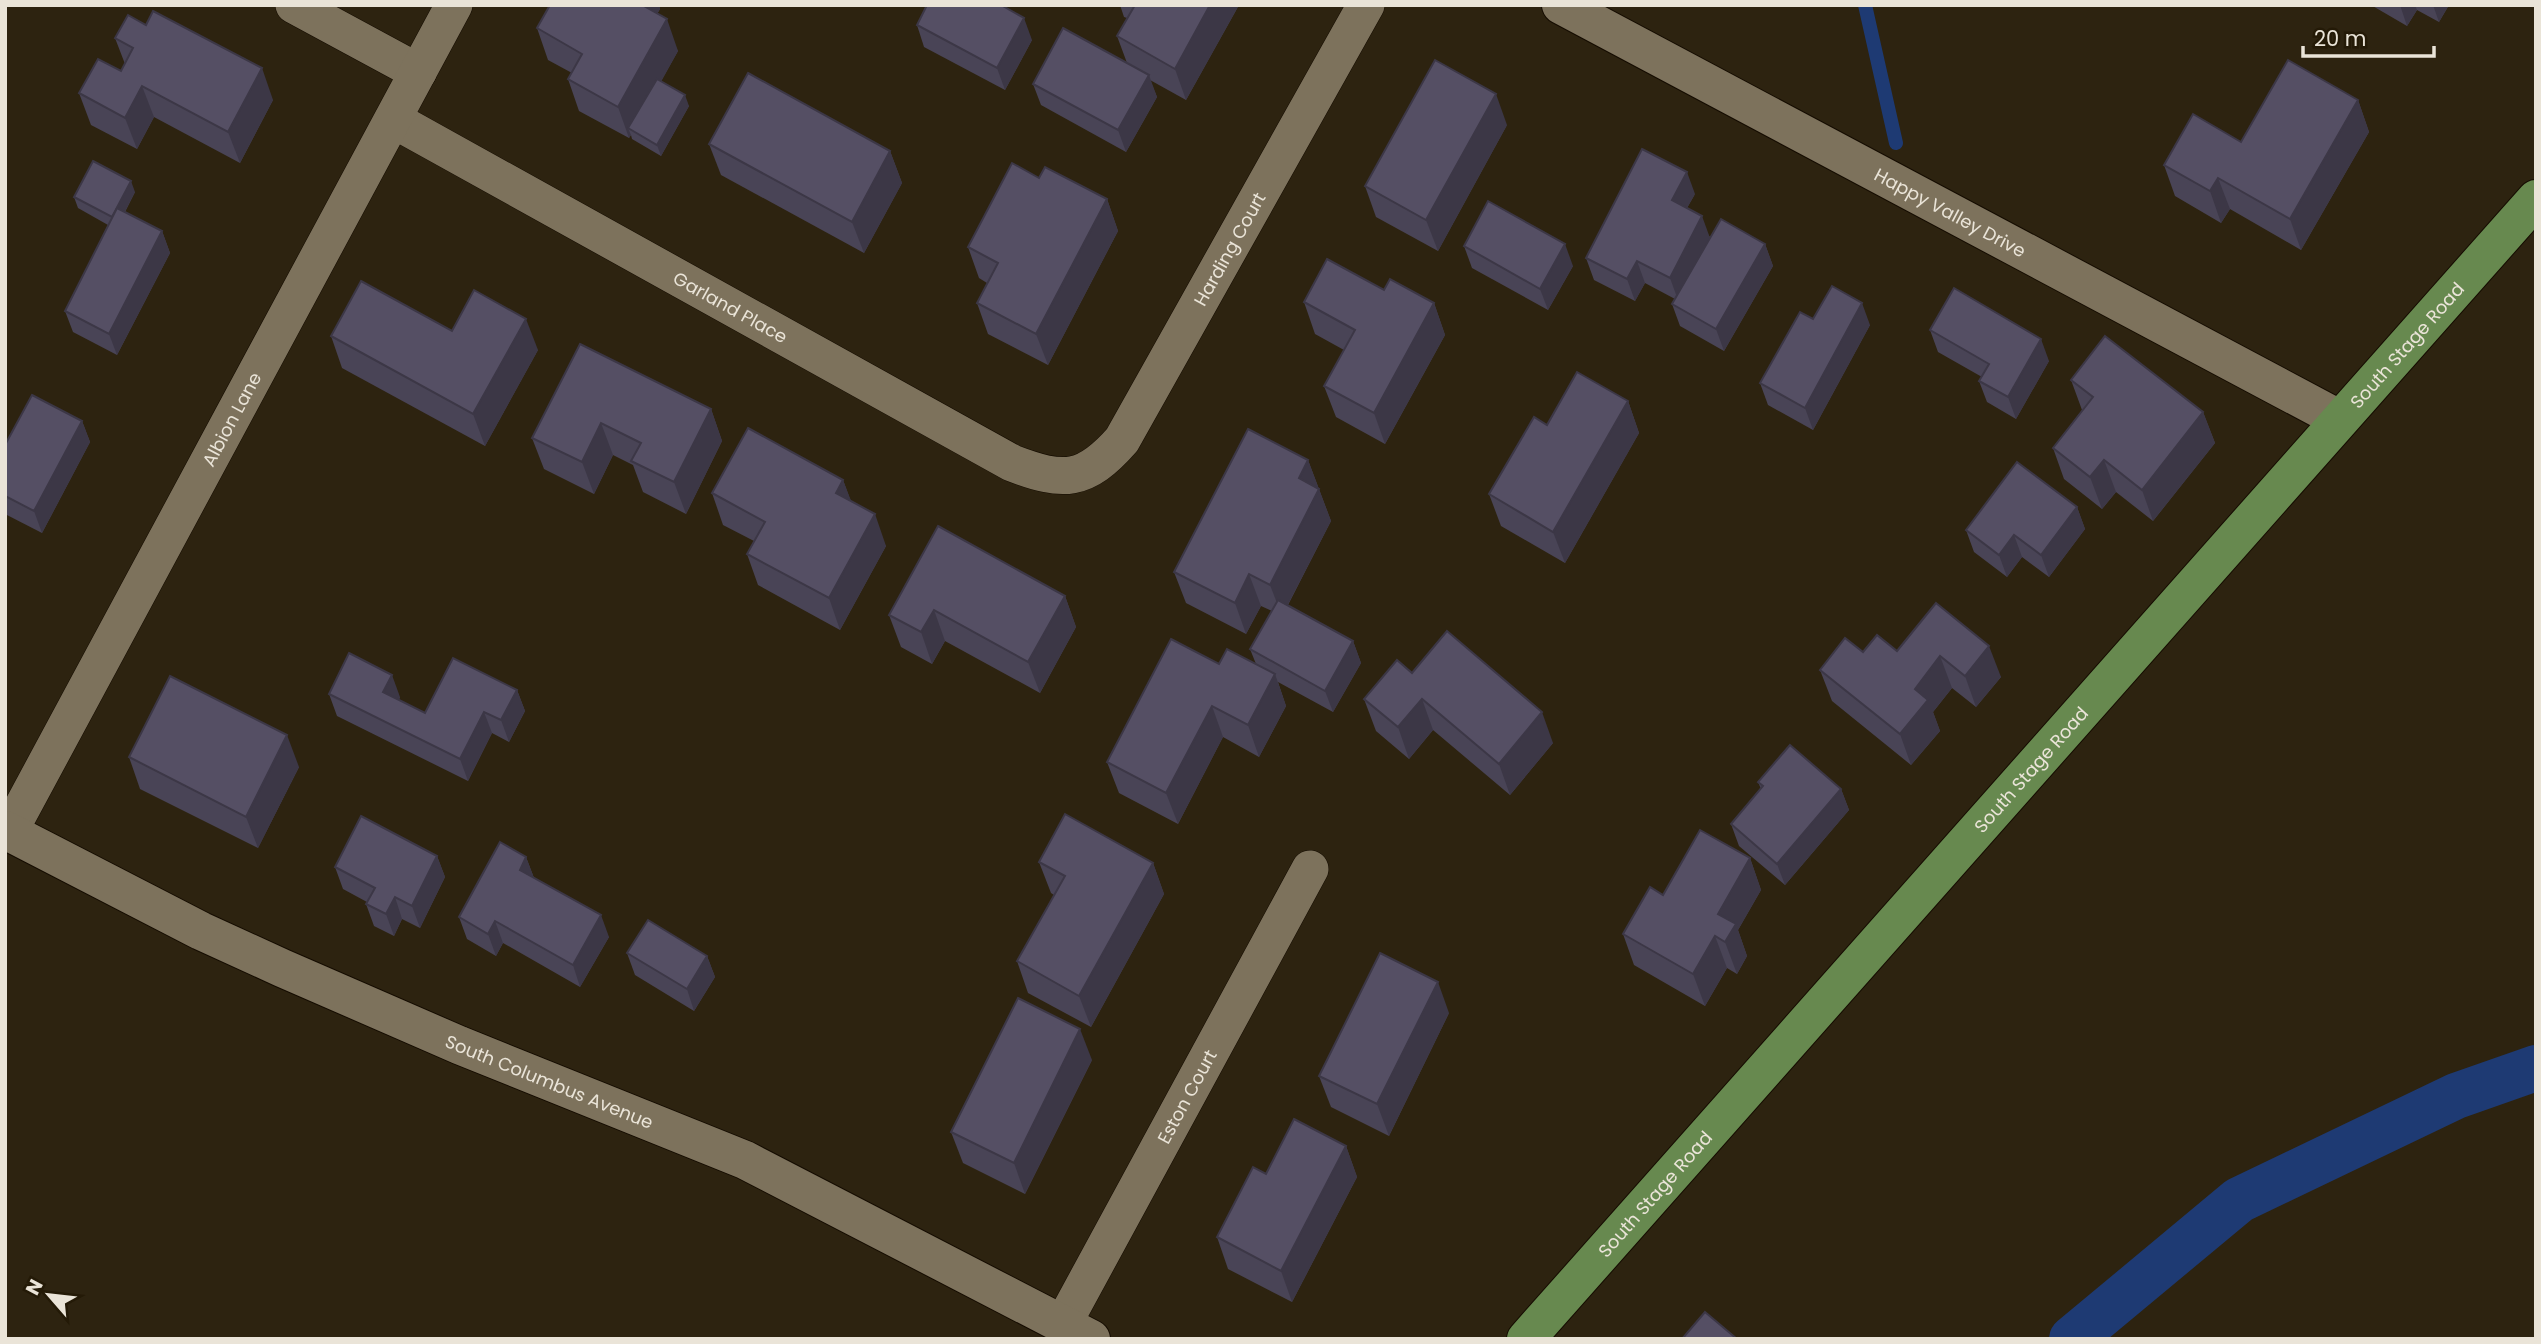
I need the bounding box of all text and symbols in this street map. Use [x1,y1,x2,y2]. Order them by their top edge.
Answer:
scale bar [2303,14,2434,58]
text: 20 m [2314,24,2367,53]
street label: Happy Valley Drive [1870,162,2031,263]
street label: Harding Court [1187,187,1271,310]
street label: Garland Place [669,265,792,349]
street label: South Stage Road [2344,277,2469,413]
street label: Albion Lane [196,367,267,471]
street label: South Stage Road [1968,701,2093,838]
street label: South Columbus Avenue [442,1028,657,1134]
street label: Eston Court [1151,1045,1222,1148]
street label: South Stage Road [1592,1125,1717,1262]
north arrow [14,1260,84,1330]
text: N [19,1275,50,1300]

